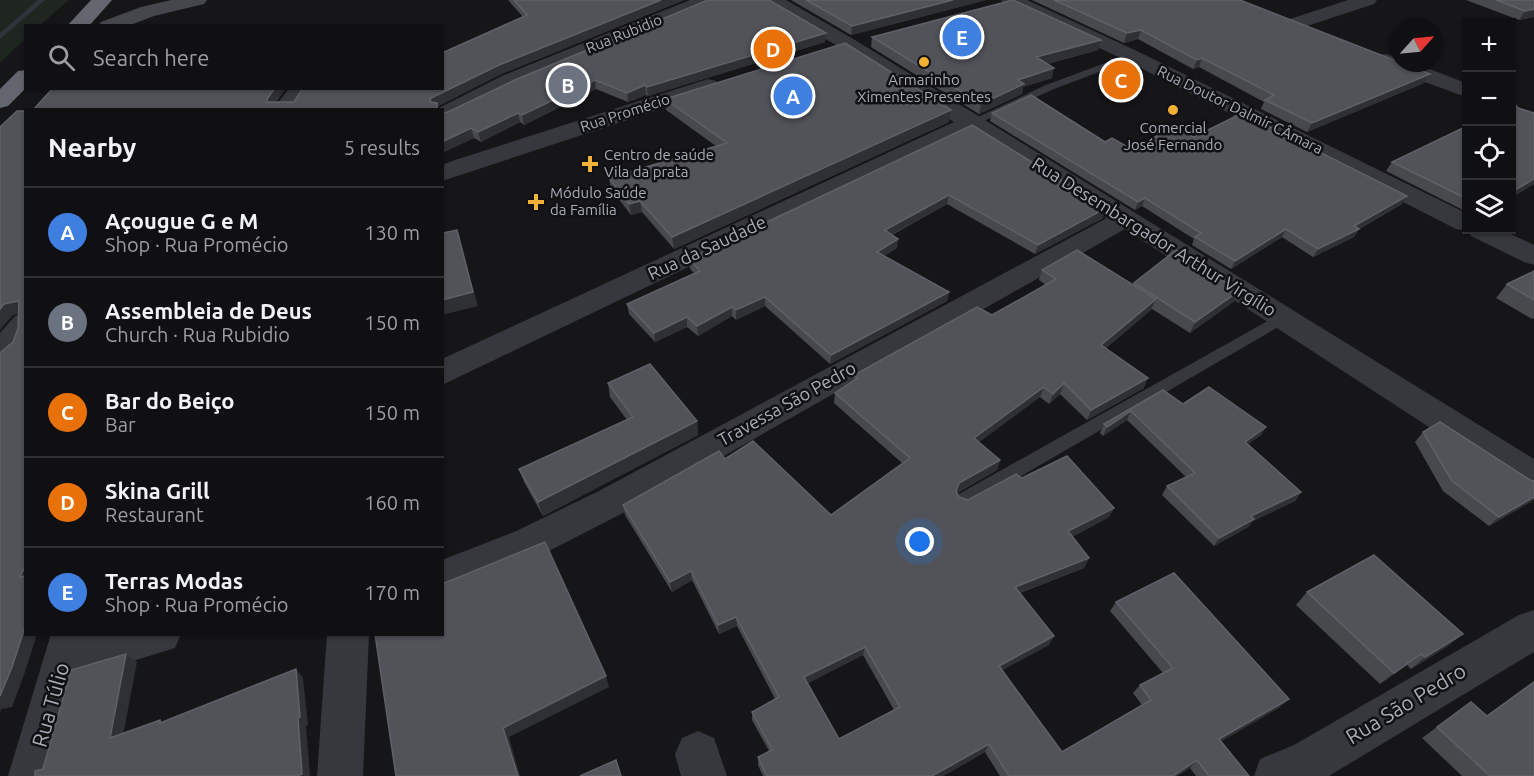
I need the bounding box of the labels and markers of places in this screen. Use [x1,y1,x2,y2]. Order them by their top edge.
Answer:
pin: E [942,15,982,60]
pin: D [754,26,792,72]
marker: Armarinho Ximentes Presentes [917,55,931,69]
pin: C [1102,58,1140,103]
pin: B [548,62,588,107]
place label: Armarinho Ximentes Presentes [857,71,991,105]
pin: A [774,74,812,118]
marker: Comercial José Fernando [1166,103,1180,117]
place label: Comercial José Fernando [1124,119,1222,153]
place label: Centro de saúde Vila da prata [604,146,714,180]
marker: Centro de saúde Vila da prata [581,155,599,173]
place label: Módulo Saúde da Família [550,184,647,218]
marker: Módulo Saúde da Família [527,193,545,211]

